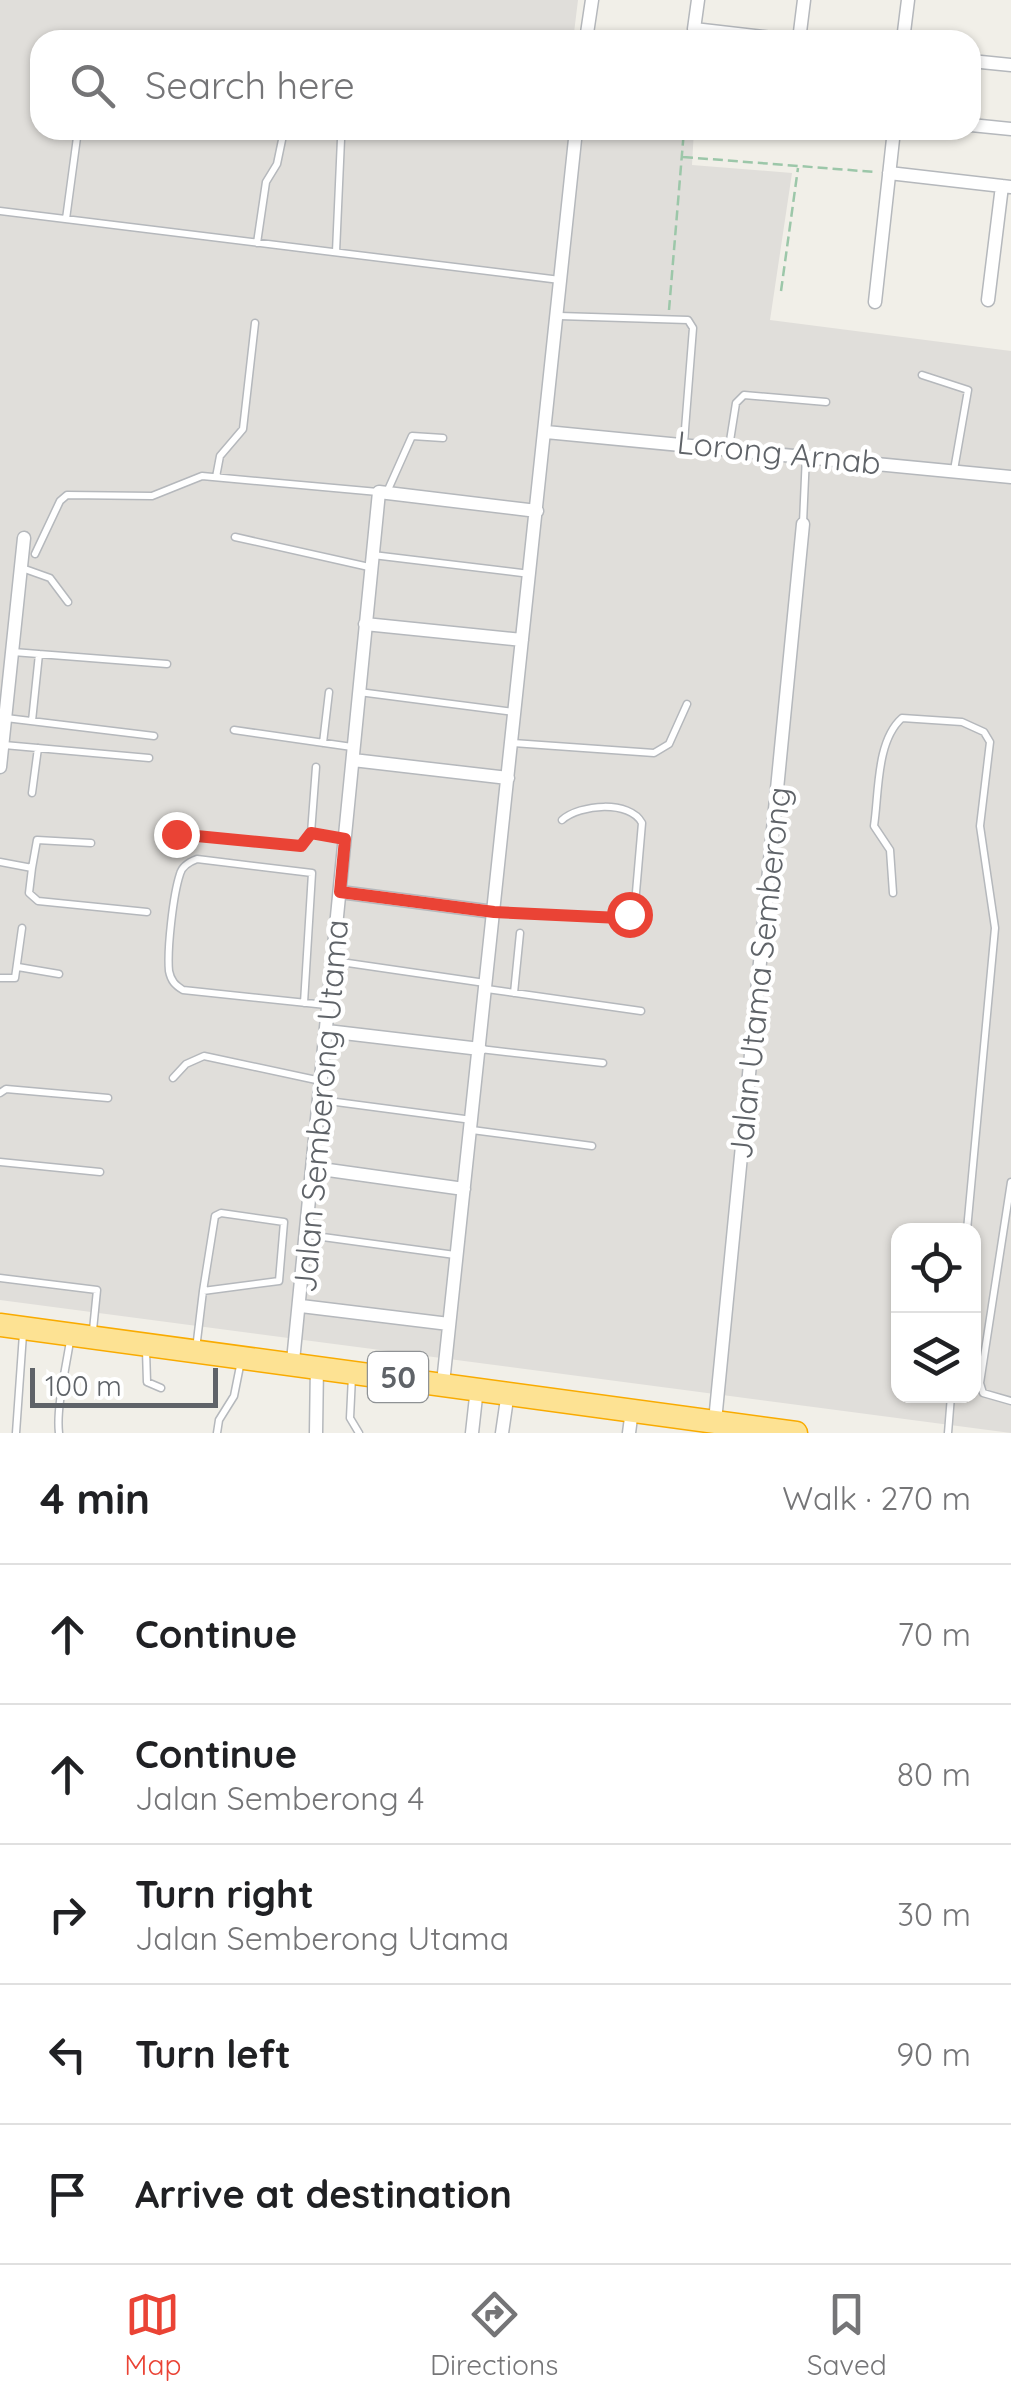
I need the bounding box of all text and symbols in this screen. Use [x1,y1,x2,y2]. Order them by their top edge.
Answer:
search box [30,30,981,140]
icon: search [65,58,120,113]
text: Search here [145,61,355,109]
street label: Lorong Arnab [675,421,883,483]
street label: Jalan Utama Semberong [720,785,798,1161]
route end [154,812,200,858]
route start [607,892,653,938]
street label: Jalan Semberong Utama [284,918,356,1294]
map controls [891,1223,981,1403]
button: locate [891,1223,981,1313]
button: layers [891,1313,981,1403]
road number: 50 [368,1352,428,1402]
scale bar [30,1363,218,1408]
text: 100 m [45,1368,122,1403]
text: 4 min [40,1472,150,1525]
text: Walk · 270 m [782,1478,971,1518]
icon: ahead [40,1607,95,1662]
text: Continue [135,1610,297,1658]
text: 70 m [898,1614,971,1654]
text: Continue [135,1730,297,1778]
icon: ahead [40,1747,95,1802]
text: 80 m [897,1754,971,1794]
text: Jalan Semberong 4 [135,1778,424,1818]
text: Turn right [135,1870,314,1918]
icon: right [40,1887,95,1942]
text: 30 m [897,1894,971,1934]
text: Jalan Semberong Utama [135,1918,509,1958]
icon: left [40,2027,95,2082]
text: Turn left [135,2030,291,2078]
text: 90 m [896,2034,971,2074]
icon: arrive [40,2167,95,2222]
text: Arrive at destination [135,2170,512,2218]
tab: Map [124,2287,181,2382]
tab: Directions [430,2287,558,2382]
tab: Saved [807,2287,887,2382]

